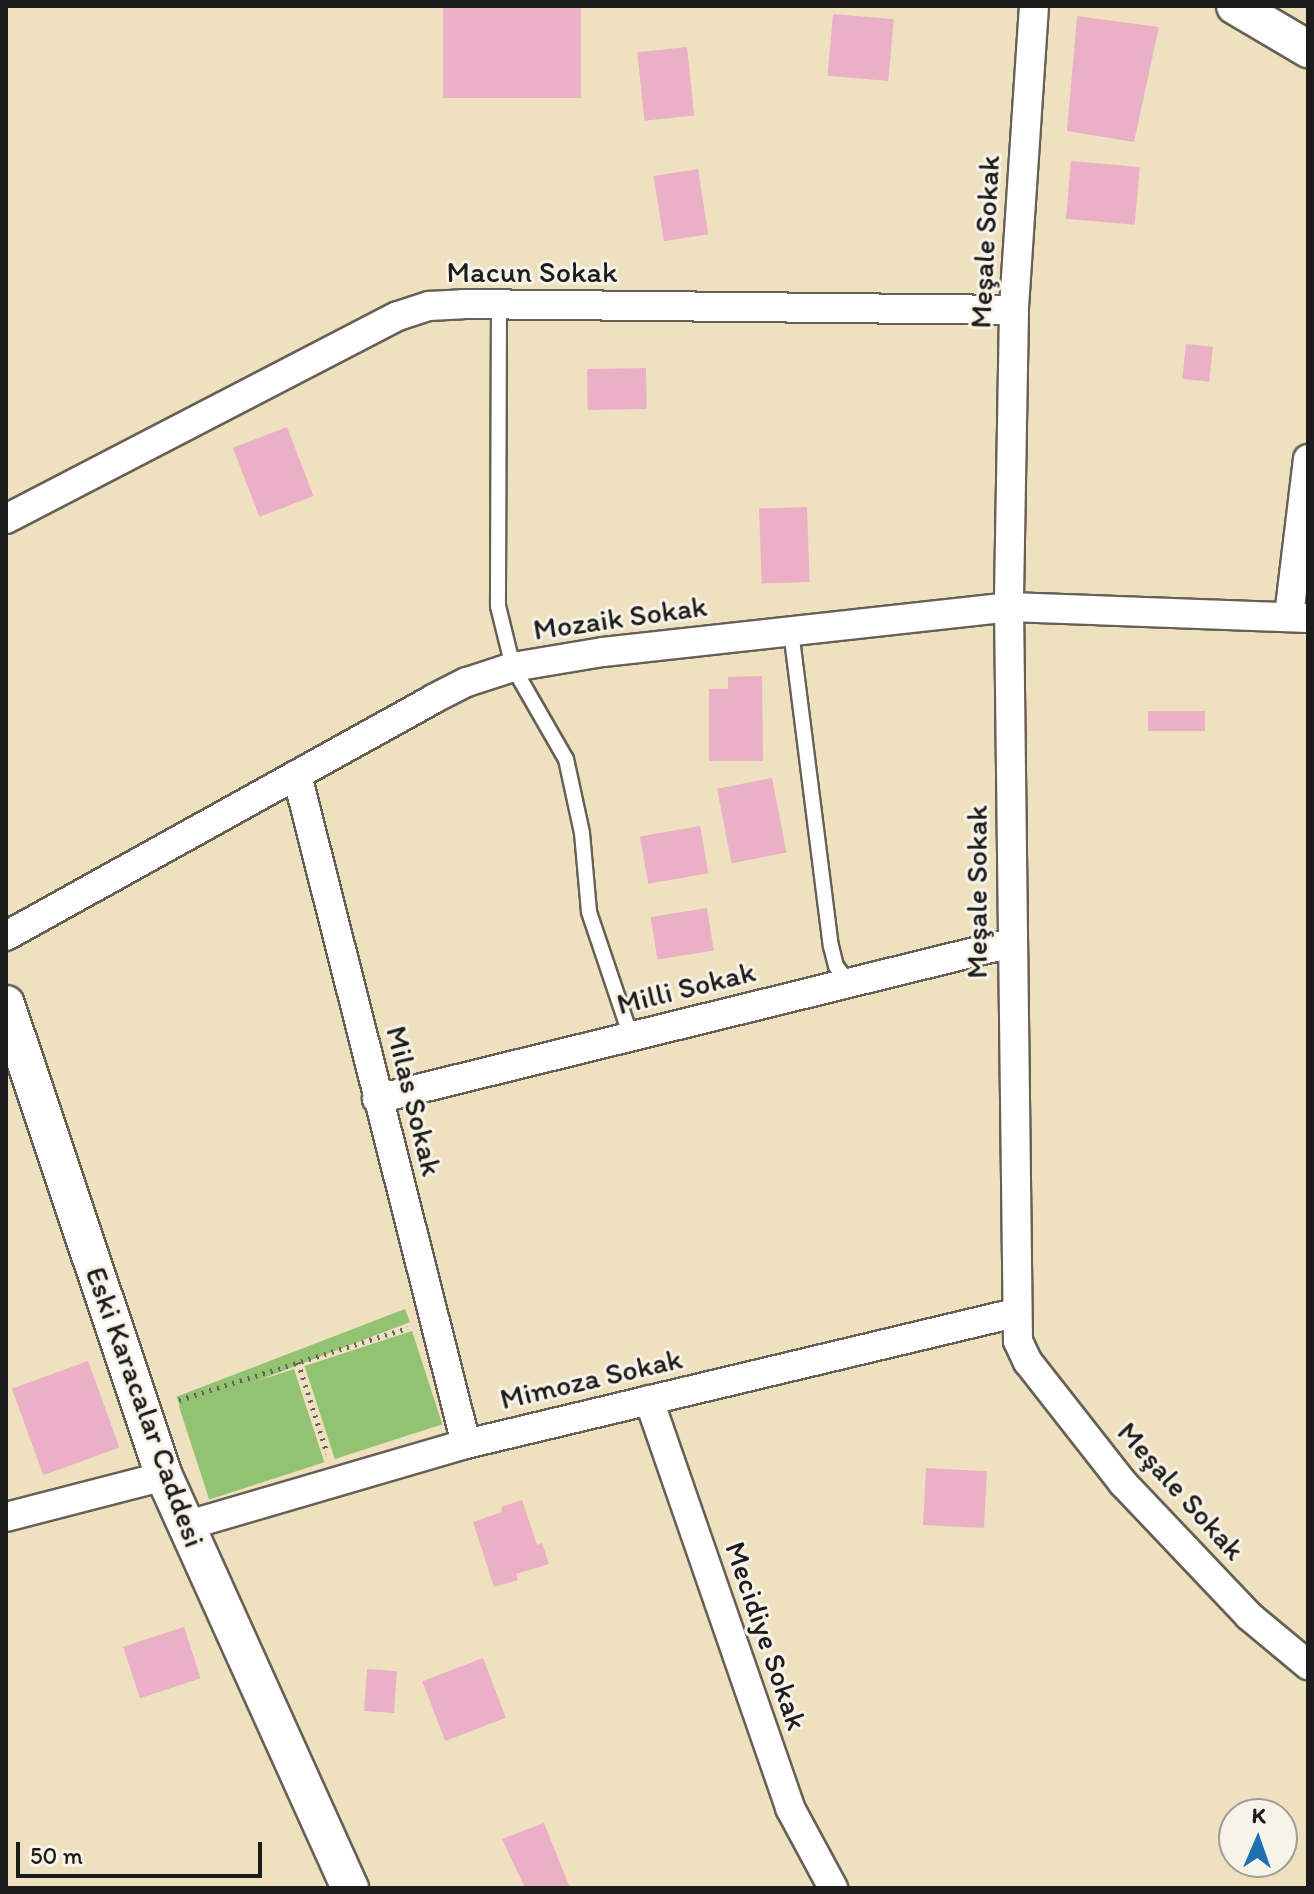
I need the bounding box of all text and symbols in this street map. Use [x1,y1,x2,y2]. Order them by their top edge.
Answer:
street label: Meşale Sokak [962,154,1008,330]
street label: Macun Sokak [447,254,617,290]
street label: Mozaik Sokak [531,588,709,648]
street label: Meşale Sokak [959,805,995,979]
street label: Milli Sokak [614,954,758,1022]
street label: Milas Sokak [378,1023,450,1179]
street label: Eski Karacalar Caddesi [77,1262,213,1552]
street label: Mimoza Sokak [497,1341,685,1417]
street label: Meşale Sokak [1110,1414,1252,1568]
street label: Mecidiye Sokak [717,1537,815,1735]
north arrow [1218,1798,1298,1878]
text: K [1251,1802,1266,1829]
scale bar [20,1826,266,1876]
text: 50 m [30,1841,83,1870]

